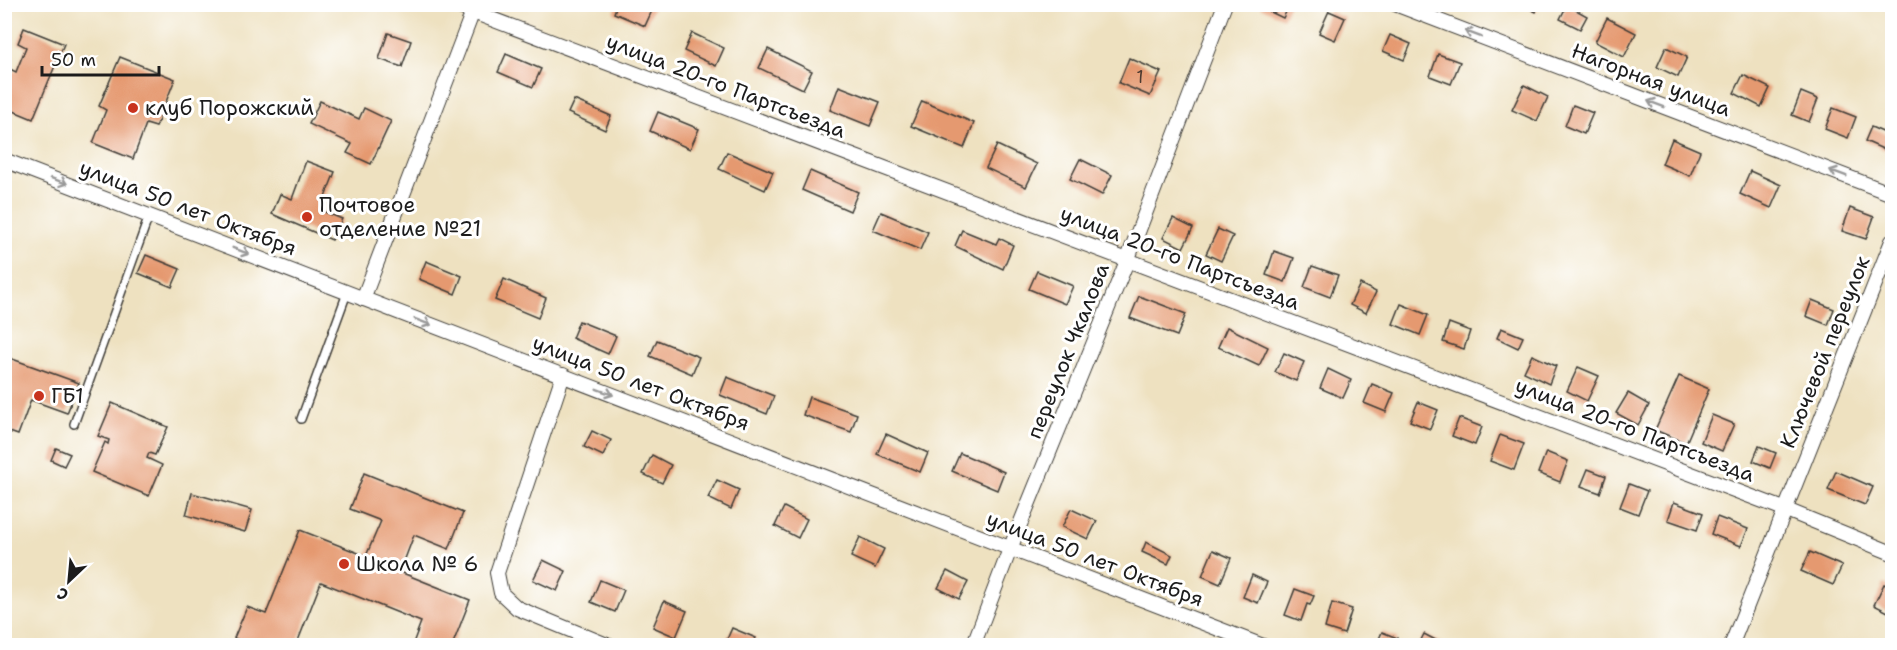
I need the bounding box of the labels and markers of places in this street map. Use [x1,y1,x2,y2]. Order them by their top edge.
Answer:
place label: клуб Порожский [145,94,314,122]
marker: клуб Порожский [126,101,140,115]
place label: Почтовое отделение №21 [319,191,481,243]
marker: Почтовое отделение №21 [300,210,314,224]
place label: ГБ1 [51,382,84,410]
marker: ГБ1 [32,389,46,403]
place label: Школа № 6 [356,550,478,578]
marker: Школа № 6 [337,557,351,571]

